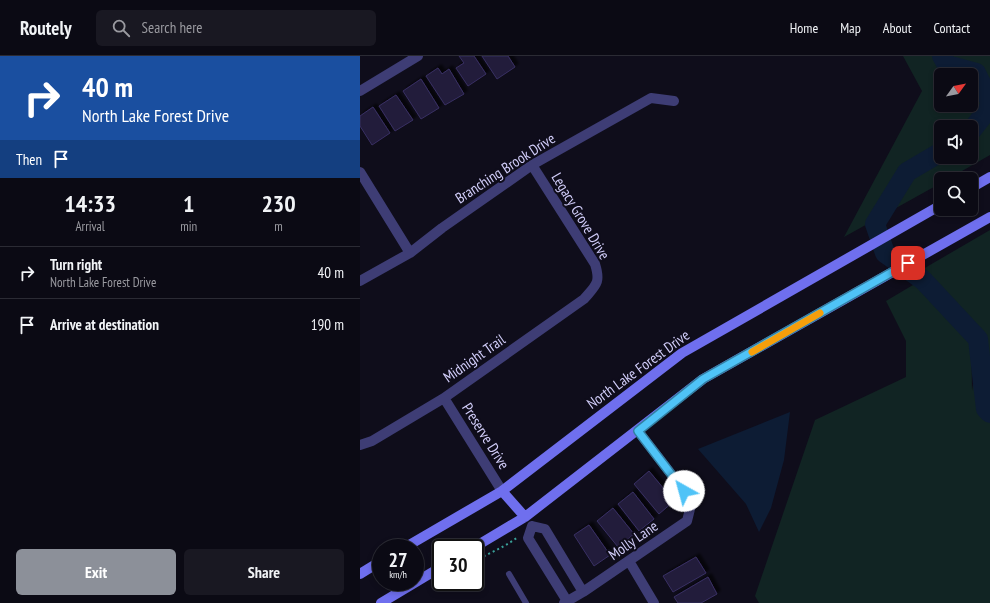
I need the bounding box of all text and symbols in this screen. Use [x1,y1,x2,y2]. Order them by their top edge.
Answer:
search box [96,10,376,46]
text: Routely [20,16,72,40]
icon: search [110,17,132,39]
text: Search here [142,18,203,37]
text: Home [790,19,818,37]
text: Map [840,19,861,37]
text: About [883,19,912,37]
text: Contact [934,19,970,37]
text: 40 m [82,68,133,105]
north arrow [934,68,978,112]
map controls [934,68,978,216]
icon: right [16,72,68,124]
text: North Lake Forest Drive [82,104,229,127]
button: sound [934,120,978,164]
street label: Branching Brook Drive [452,129,558,207]
icon: arrive [50,148,72,170]
text: Then [16,150,42,169]
street label: Legacy Grove Drive [548,169,614,263]
button: search [934,172,978,216]
text: 14:33 [64,188,116,219]
text: 1 [183,188,194,219]
text: 230 [261,188,296,219]
text: Arrival [75,218,105,235]
text: min [180,218,197,235]
text: m [274,218,283,235]
pin [891,246,925,280]
icon: arrive [897,252,919,274]
text: Turn right [50,255,102,274]
icon: right [16,262,38,284]
text: 40 m [318,263,344,282]
text: North Lake Forest Drive [50,274,156,291]
icon: arrive [16,314,38,336]
text: Arrive at destination [50,315,159,334]
text: 190 m [311,315,344,334]
street label: North Lake Forest Drive [583,325,693,413]
street label: Midnight Trail [439,329,509,386]
street label: Preserve Drive [458,399,514,473]
position arrow [663,470,705,512]
street label: Molly Lane [605,516,661,564]
speed limit sign: 30 [432,539,484,591]
text: 27 [388,547,408,573]
button: Exit [16,549,176,595]
button: Share [184,549,344,595]
text: km/h [389,568,407,581]

